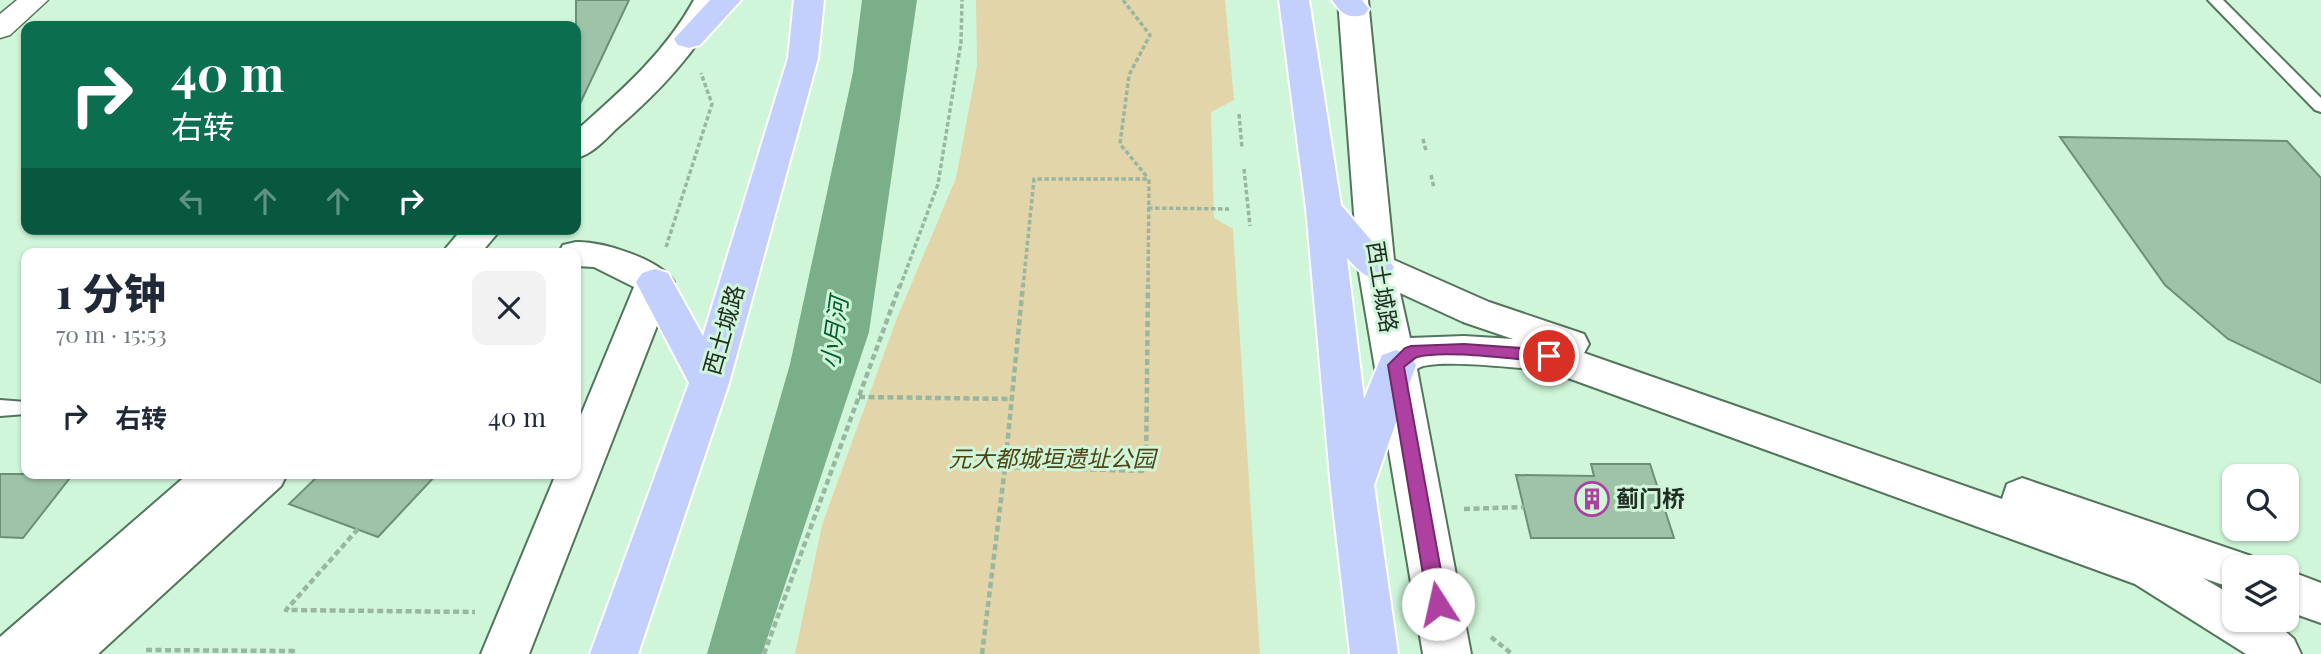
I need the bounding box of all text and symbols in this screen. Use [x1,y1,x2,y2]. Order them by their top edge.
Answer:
text: 40 m [171,39,284,104]
icon: right [56,49,147,140]
text: 右转 [171,104,235,147]
icon: left [173,182,211,220]
icon: ahead [246,182,284,220]
icon: ahead [319,182,357,220]
icon: right [392,182,430,220]
street label: 西土城路 [1361,239,1406,335]
text: 1 分钟 [56,264,166,320]
button: close [472,271,546,345]
street label: 西土城路 [695,281,750,378]
water label: 小月河 [812,291,854,371]
text: 70 m · 15:53 [56,318,167,349]
pin [1519,326,1579,386]
icon: arrive [1530,337,1568,375]
icon: right [56,397,94,435]
text: 40 m [488,399,546,434]
text: 右转 [115,400,167,435]
park label: 元大都城垣遗址公园 [949,442,1159,473]
map controls [2222,464,2299,632]
button: search [2222,464,2299,541]
building icon: 蓟门桥 [1573,480,1611,518]
place label: 蓟门桥 [1616,482,1685,513]
button: layers [2222,555,2299,632]
position arrow [1401,567,1475,641]

